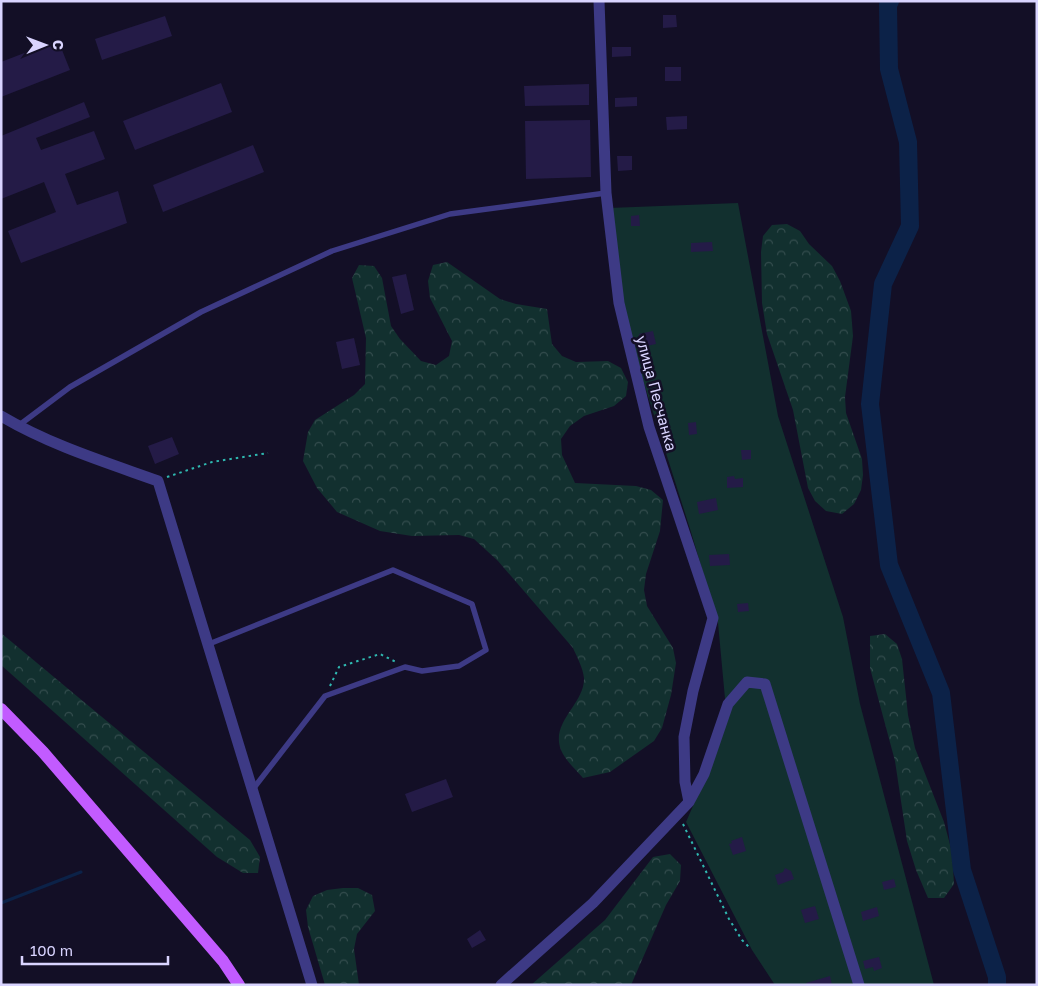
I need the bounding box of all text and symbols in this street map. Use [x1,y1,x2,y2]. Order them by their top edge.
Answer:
north arrow [20,20,70,70]
text: С [50,40,67,50]
street label: улица Песчанка [633,333,681,453]
scale bar [22,934,169,966]
text: 100 m [30,941,73,959]

